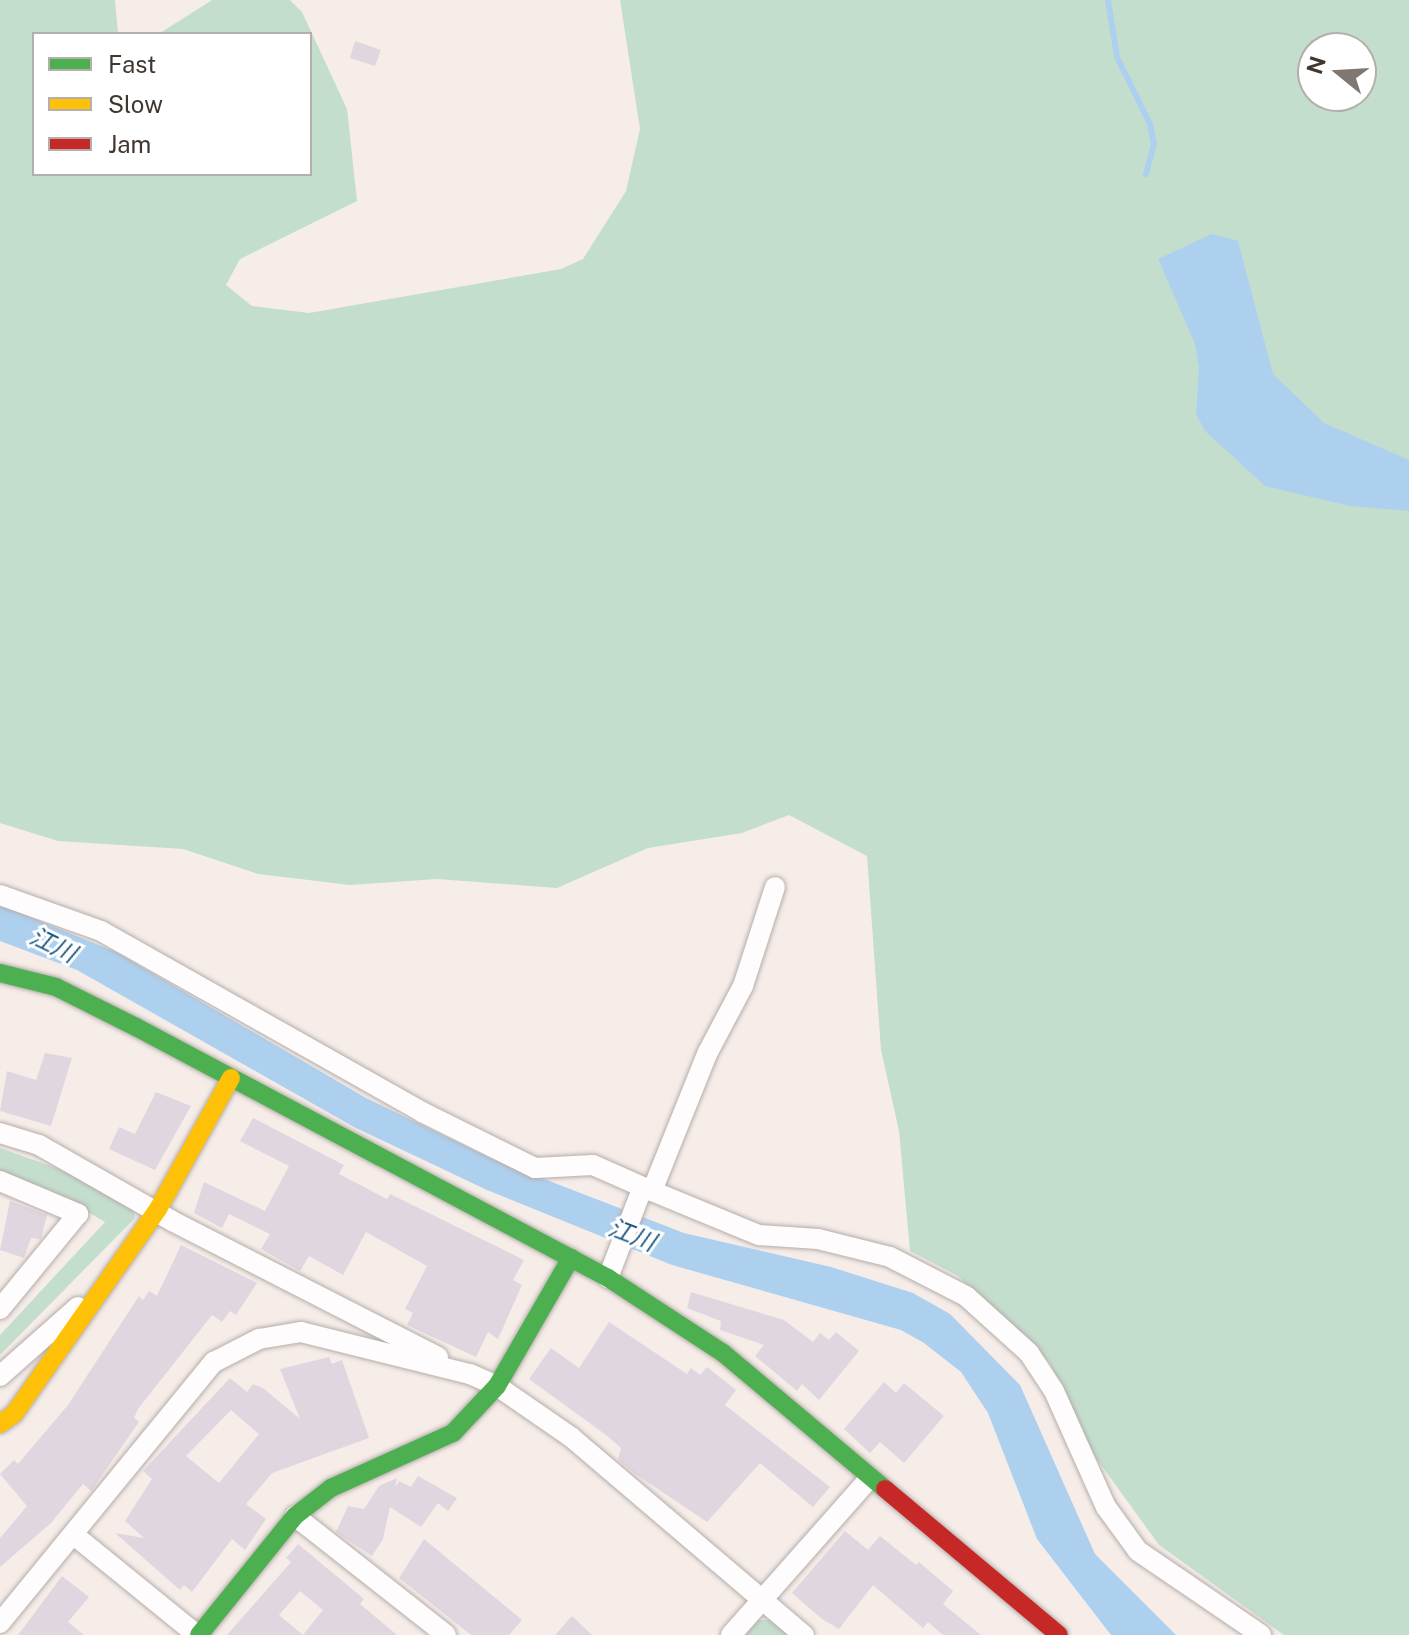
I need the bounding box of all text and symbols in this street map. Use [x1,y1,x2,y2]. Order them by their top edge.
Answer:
legend [32,32,312,176]
north arrow [1297,32,1377,112]
text: Fast [108,50,156,78]
text: N [1301,53,1331,77]
text: Slow [108,90,163,118]
text: Jam [108,130,151,158]
water label: 江川 [25,922,81,968]
water label: 江川 [604,1213,660,1257]

